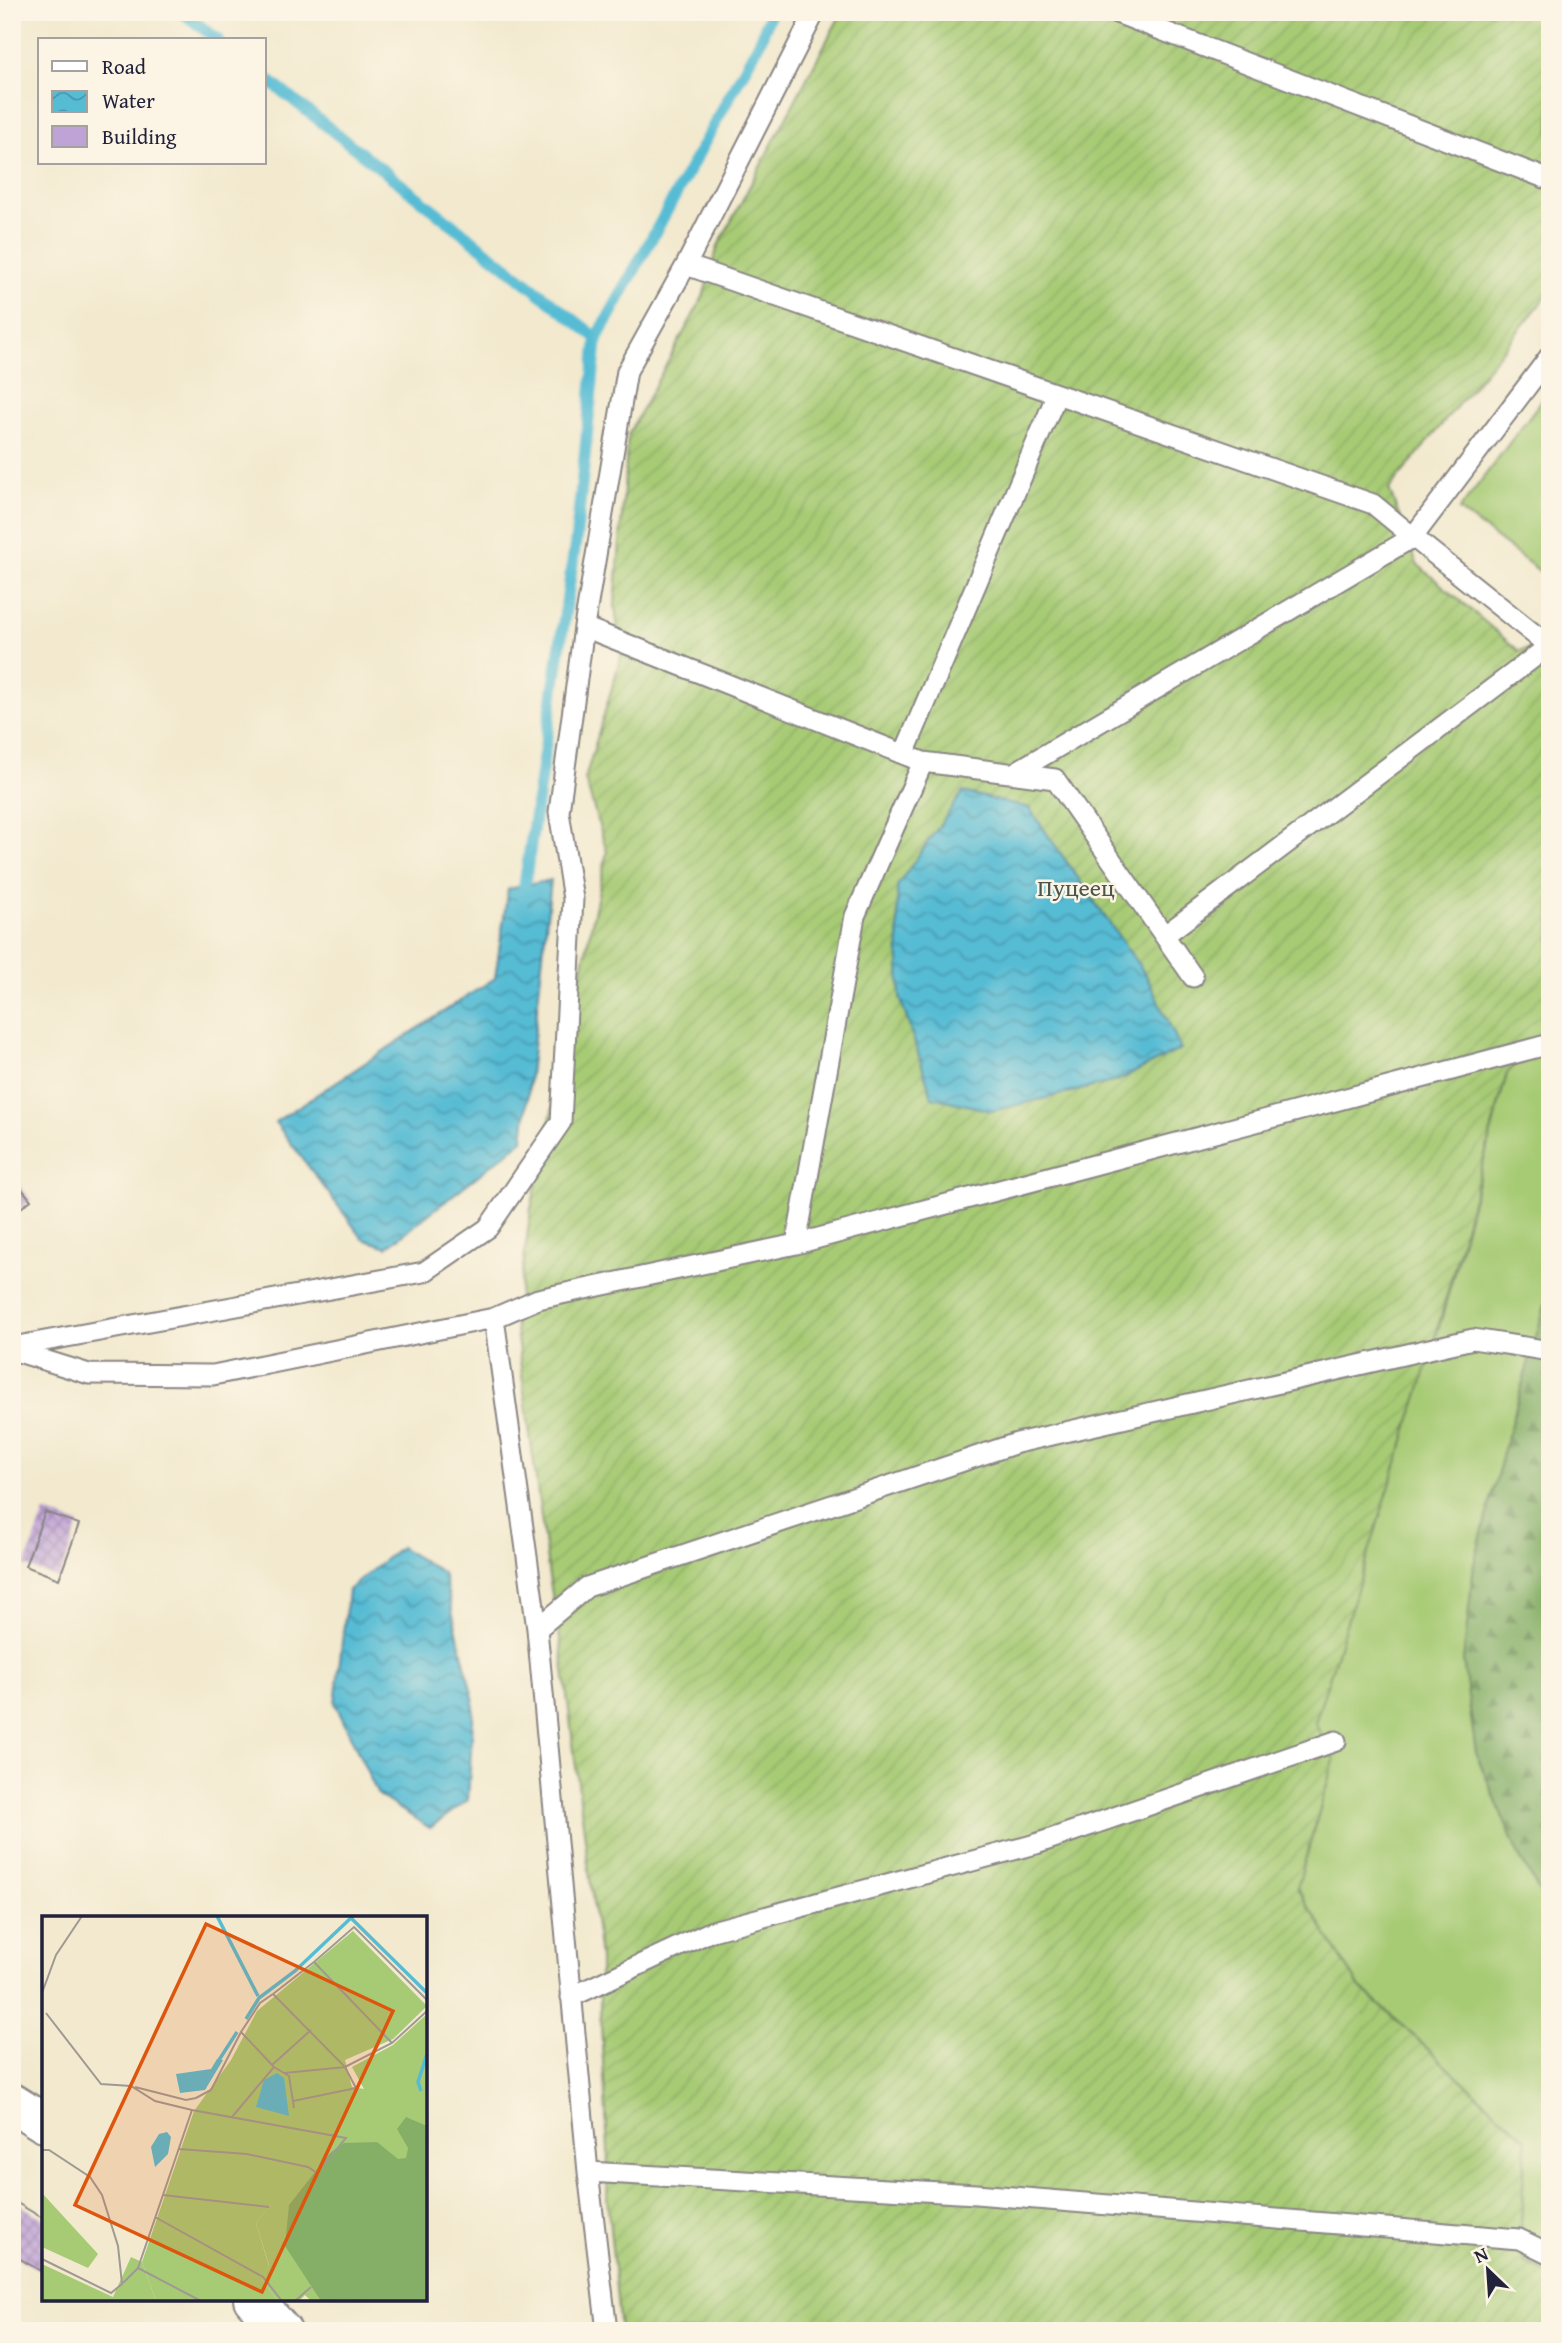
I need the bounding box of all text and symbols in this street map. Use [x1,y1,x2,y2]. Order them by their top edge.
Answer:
legend [38,38,266,164]
text: Road [102,51,147,82]
text: Water [102,85,155,116]
text: Building [102,121,177,152]
park label: Пуцеец [1037,870,1115,905]
inset map [42,1916,427,2301]
north arrow [1454,2234,1524,2304]
text: N [1469,2239,1493,2270]

